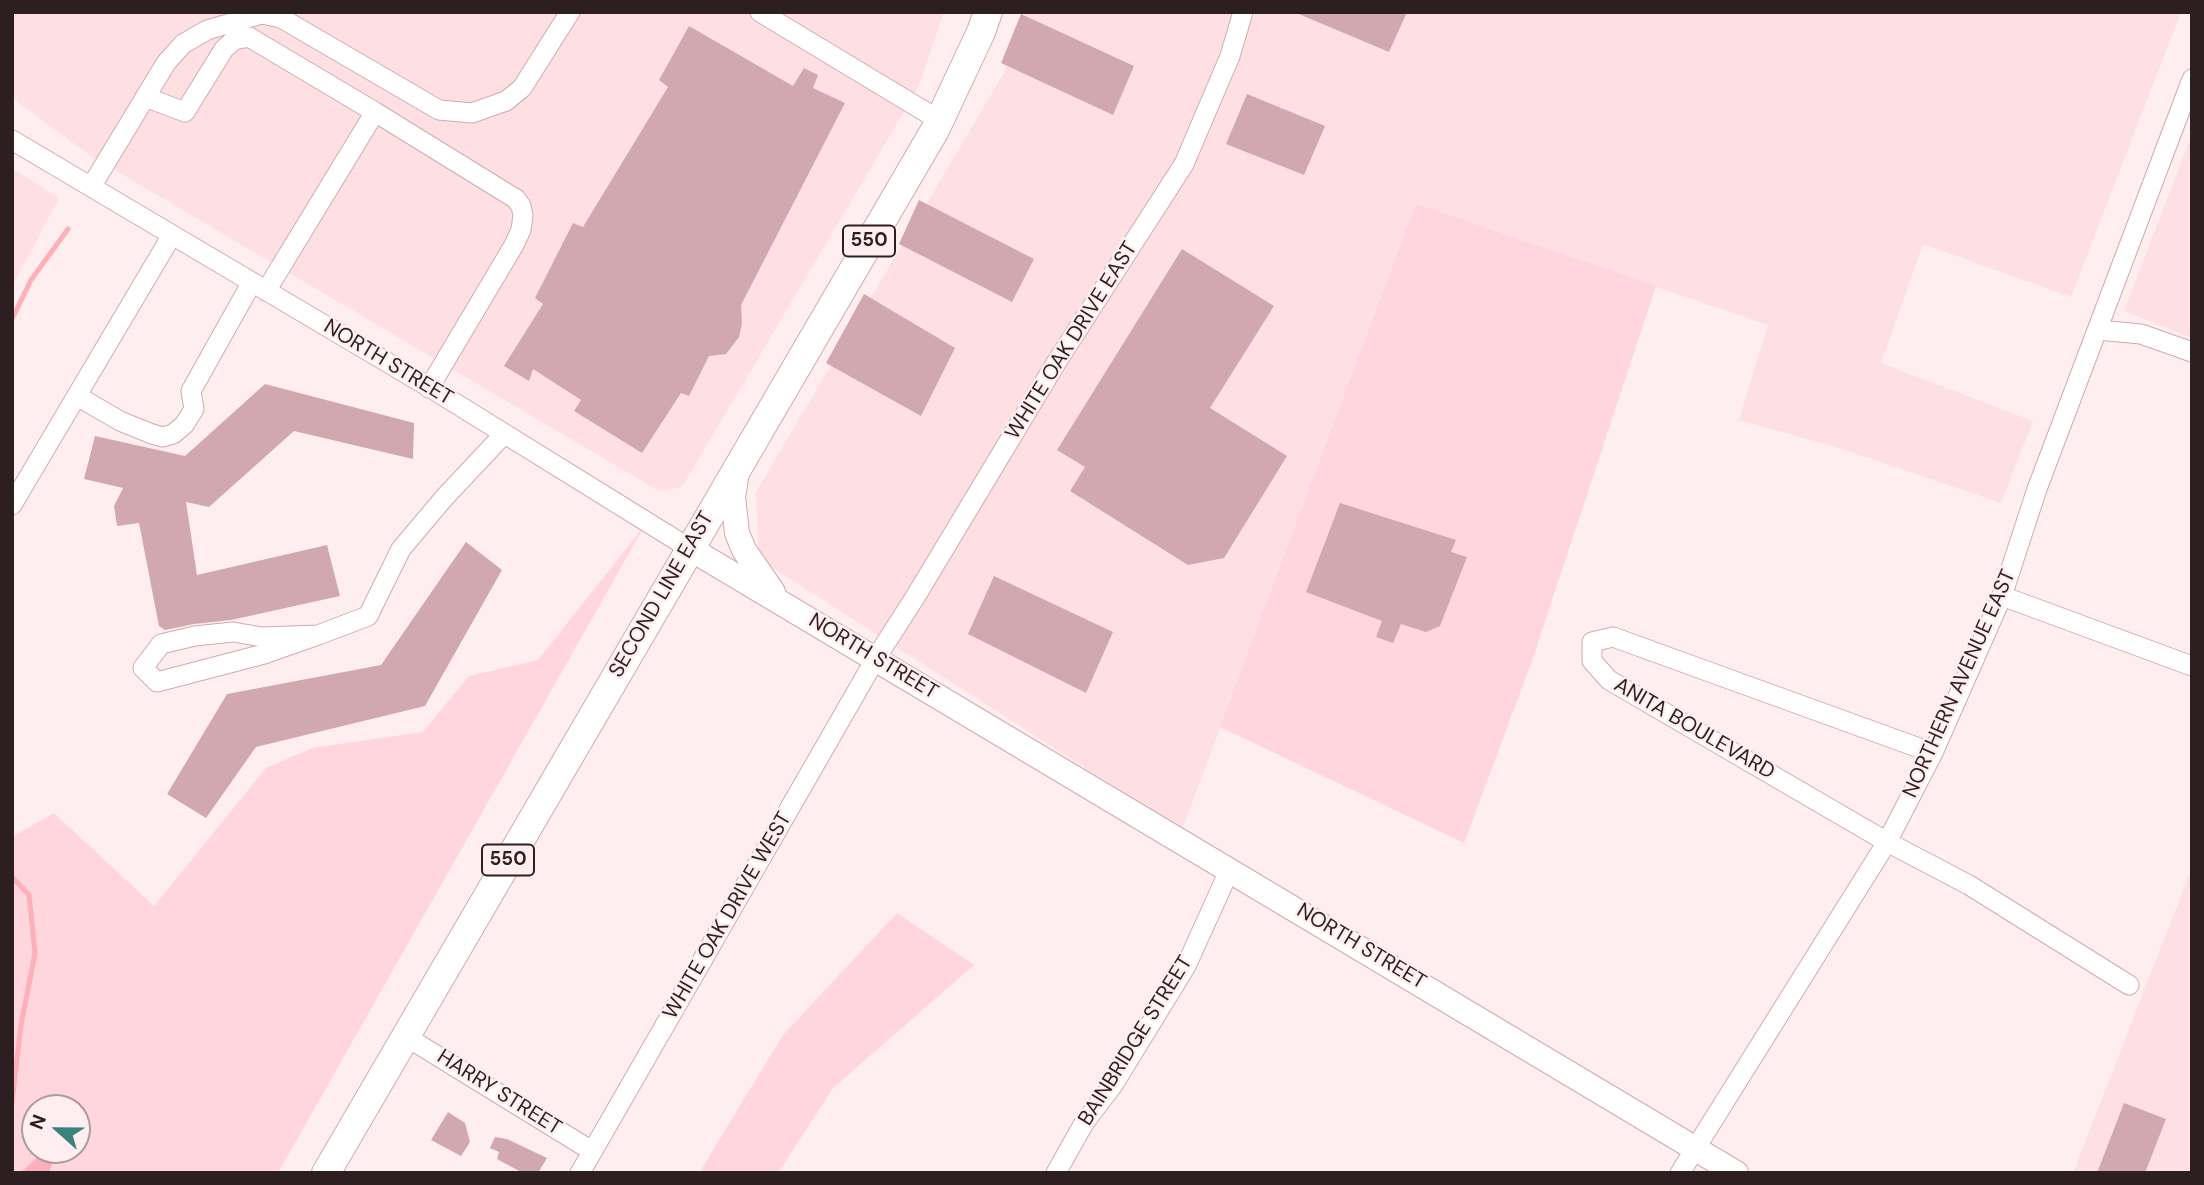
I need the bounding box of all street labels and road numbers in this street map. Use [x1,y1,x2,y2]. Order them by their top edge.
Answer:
road number: 550 [843,226,895,256]
street label: WHITE OAK DRIVE EAST [1001,237,1143,445]
street label: NORTH STREET [319,314,457,412]
street label: SECOND LINE EAST [604,508,720,682]
street label: NORTHERN AVENUE EAST [1898,566,2022,802]
street label: NORTH STREET [804,608,942,706]
street label: ANITA BOULEVARD [1609,673,1779,785]
street label: WHITE OAK DRIVE WEST [658,808,798,1024]
road number: 550 [482,845,534,876]
street label: NORTH STREET [1292,898,1430,996]
street label: BAINBRIDGE STREET [1074,952,1198,1130]
street label: HARRY STREET [432,1045,566,1141]

